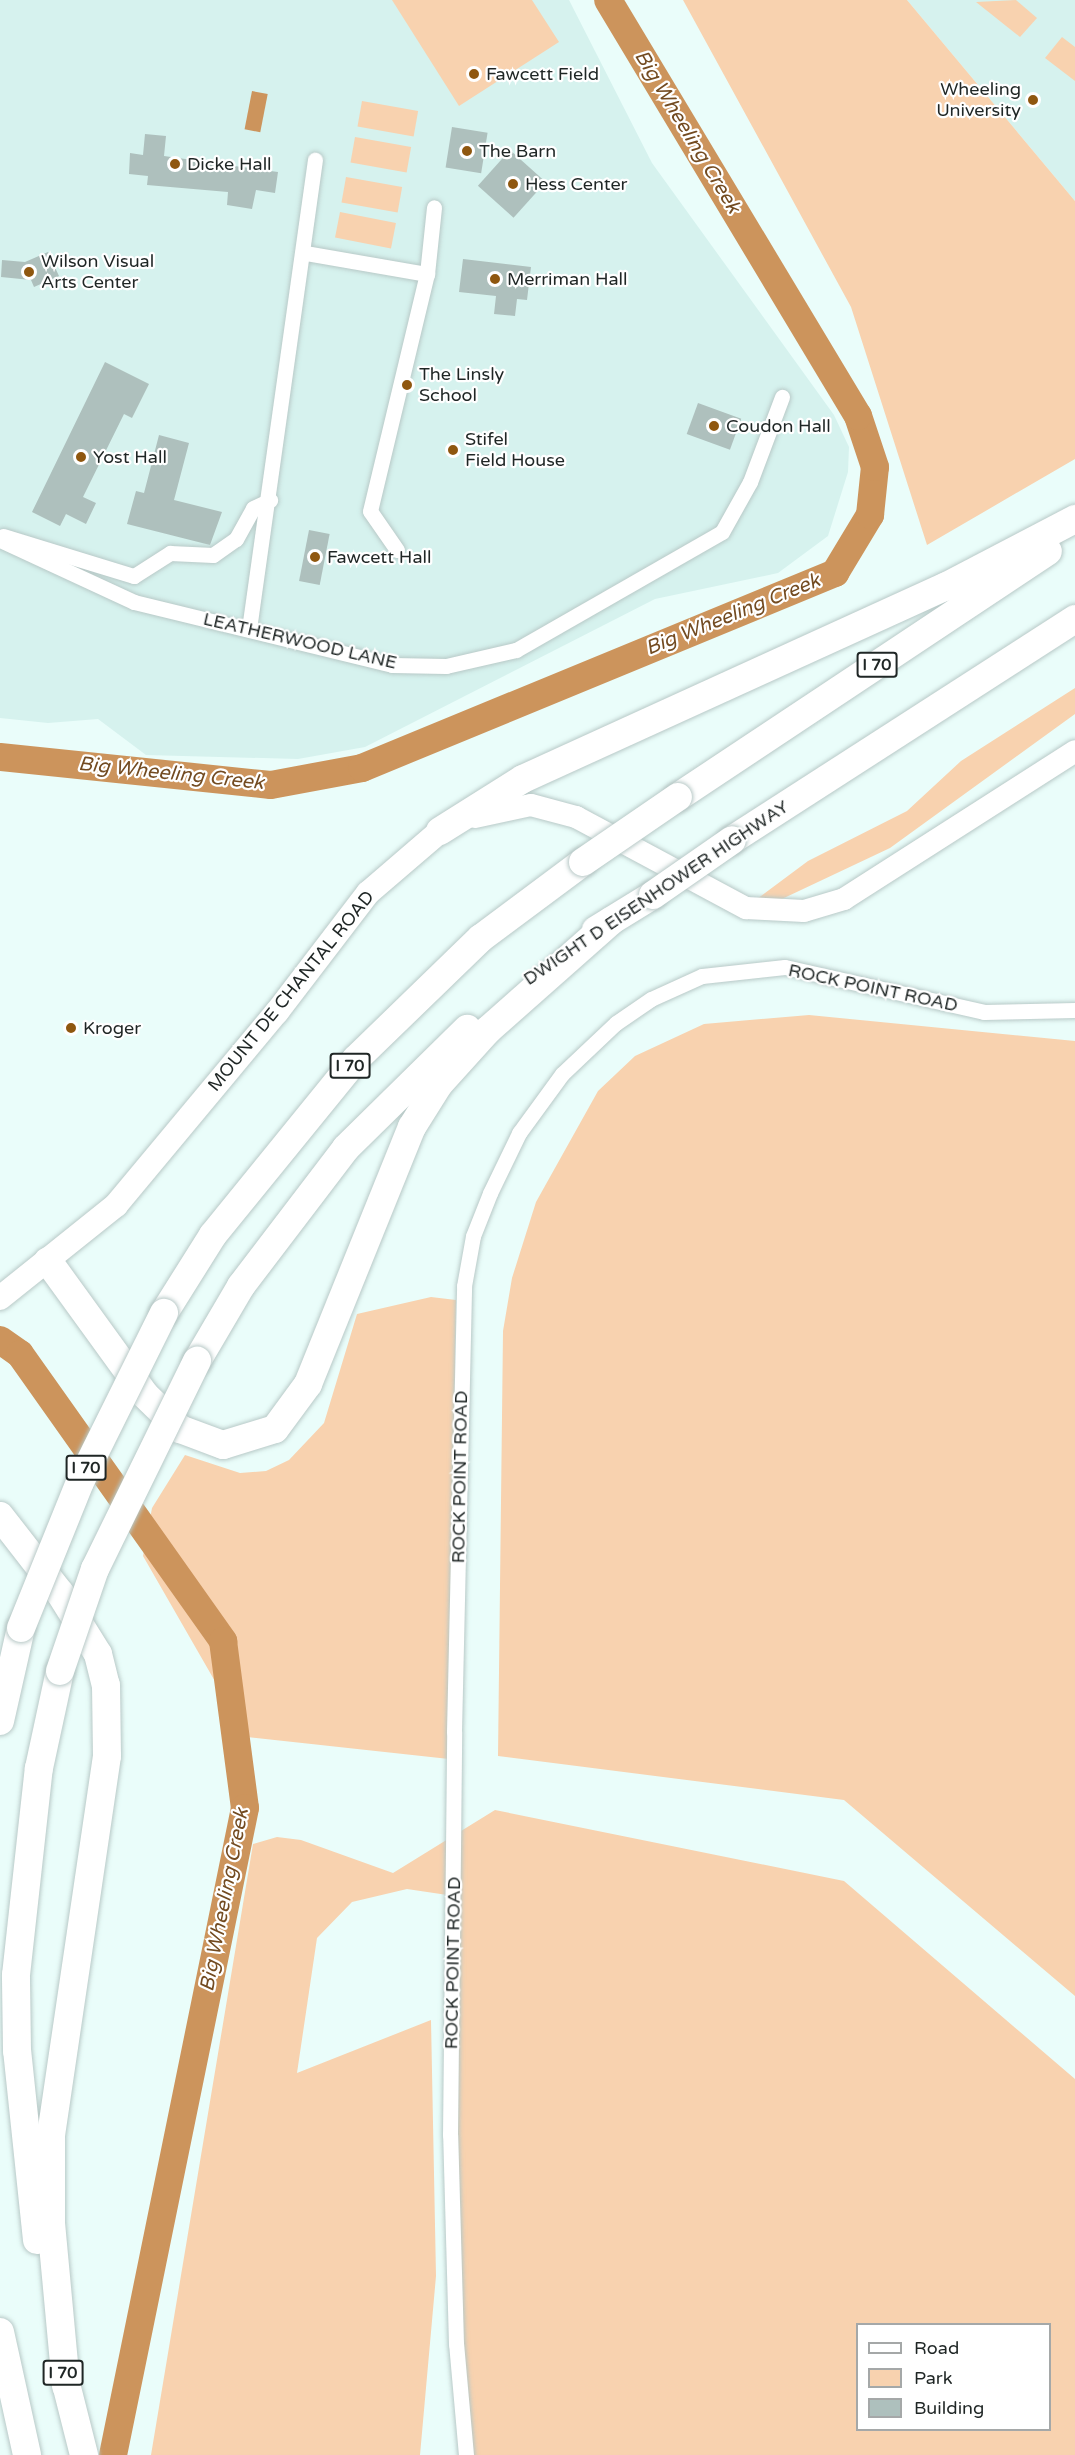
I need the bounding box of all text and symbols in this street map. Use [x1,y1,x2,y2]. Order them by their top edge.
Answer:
water label: Big Wheeling Creek [629,46,745,218]
place label: Fawcett Field [486,63,599,85]
marker: Fawcett Field [467,67,481,81]
place label: Wheeling University [936,79,1021,122]
marker: Wheeling University [1026,93,1040,107]
place label: The Barn [479,140,556,162]
marker: The Barn [460,144,474,158]
place label: Dicke Hall [187,153,272,175]
marker: Dicke Hall [168,157,182,171]
place label: Hess Center [525,173,627,195]
marker: Hess Center [506,177,520,191]
place label: Wilson Visual Arts Center [41,251,154,294]
marker: Wilson Visual Arts Center [22,265,36,279]
place label: Merriman Hall [507,268,628,290]
marker: Merriman Hall [488,272,502,286]
place label: The Linsly School [419,364,504,406]
marker: The Linsly School [400,378,414,392]
place label: Coudon Hall [726,415,831,437]
marker: Coudon Hall [707,419,721,433]
place label: Stifel Field House [465,429,565,472]
marker: Stifel Field House [446,443,460,457]
place label: Yost Hall [93,446,167,468]
marker: Yost Hall [74,450,88,464]
place label: Fawcett Hall [327,546,431,568]
marker: Fawcett Hall [308,550,322,564]
water label: Big Wheeling Creek [642,569,824,661]
street label: LEATHERWOOD LANE [201,608,399,674]
road number: I 70 [856,652,898,678]
water label: Big Wheeling Creek [77,752,265,796]
street label: DWIGHT D EISENHOWER HIGHWAY [519,796,793,990]
street label: MOUNT DE CHANTAL ROAD [203,886,379,1096]
street label: ROCK POINT ROAD [786,959,960,1017]
place label: Kroger [83,1017,141,1039]
marker: Kroger [64,1021,78,1035]
road number: I 70 [329,1053,371,1079]
street label: ROCK POINT ROAD [448,1390,472,1564]
road number: I 70 [65,1455,107,1481]
water label: Big Wheeling Creek [195,1806,255,1994]
street label: ROCK POINT ROAD [441,1876,465,2050]
legend [856,2323,1051,2431]
text: Road [914,2337,959,2359]
road number: I 70 [42,2360,84,2386]
text: Park [914,2367,952,2389]
text: Building [914,2397,984,2419]

